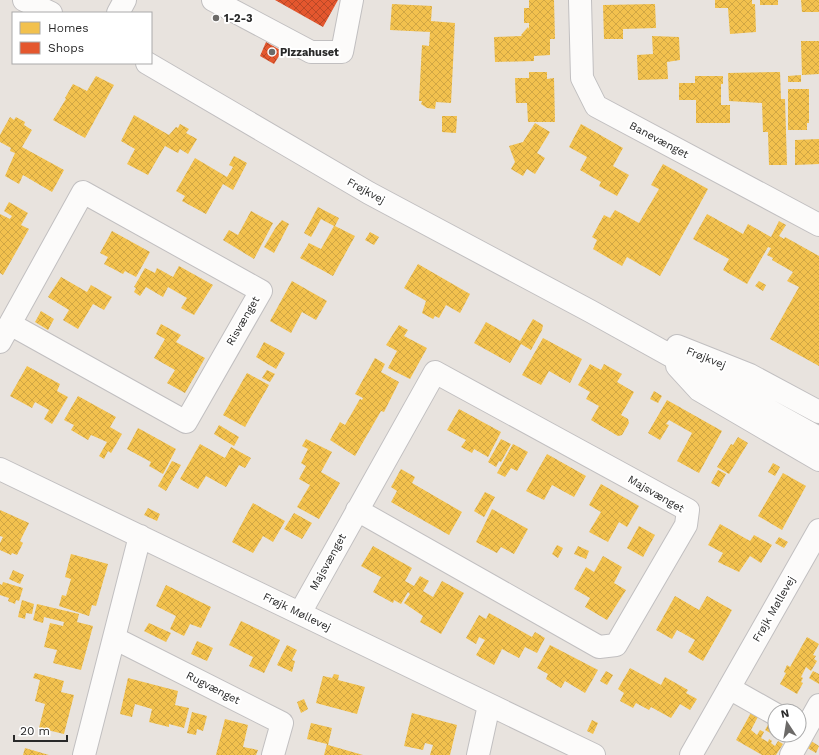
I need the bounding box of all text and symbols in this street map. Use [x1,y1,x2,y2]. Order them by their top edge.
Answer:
legend [12,12,152,64]
place label: 1-2-3 [224,12,253,25]
marker: 1-2-3 [211,13,221,23]
text: Homes [48,21,89,35]
text: Shops [48,41,84,55]
place label: Pizzahuset [280,46,339,59]
marker: Pizzahuset [267,47,277,57]
street label: Banevænget [627,119,691,161]
street label: Frøjkvej [345,175,387,207]
street label: Risvænget [224,294,263,348]
street label: Frøjkvej [684,344,728,372]
street label: Majsvænget [625,473,687,516]
street label: Majsvænget [307,531,349,593]
street label: Frøjk Møllevej [750,574,798,644]
street label: Frøjk Møllevej [261,590,333,634]
street label: Rugvænget [184,669,242,707]
north arrow [767,703,807,743]
text: N [780,707,790,721]
scale bar [14,717,67,743]
text: 20 m [20,724,50,738]

